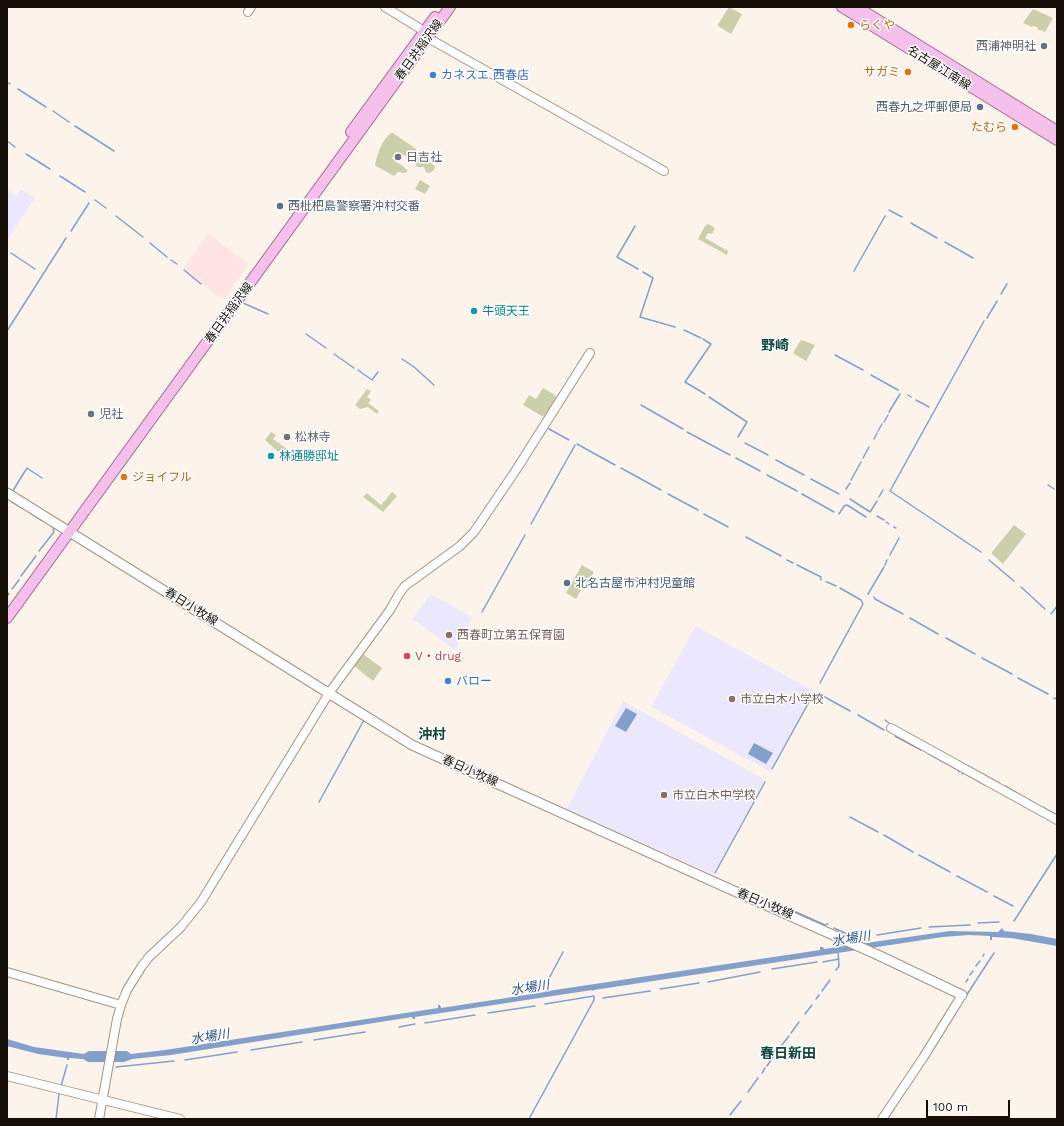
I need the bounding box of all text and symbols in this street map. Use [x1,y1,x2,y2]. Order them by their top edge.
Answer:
street label: 春日井稲沢線 [392,17,446,83]
place label: らくや [859,18,895,32]
marker: らくや [846,20,856,30]
place label: 西浦神明社 [976,39,1036,53]
marker: 西浦神明社 [1039,41,1049,51]
street label: 名古屋江南線 [905,43,973,93]
place label: サガミ [864,65,900,79]
marker: サガミ [903,67,913,77]
place label: カネスエ 西春店 [441,68,529,82]
marker: カネスエ 西春店 [428,70,438,80]
place label: 西春九之坪郵便局 [876,100,972,114]
marker: 西春九之坪郵便局 [975,102,985,112]
place label: たむら [971,120,1007,134]
marker: たむら [1010,122,1020,132]
place label: 日吉社 [406,150,442,164]
marker: 日吉社 [393,152,403,162]
place label: 西枇杷島警察署沖村交番 [288,199,420,213]
marker: 西枇杷島警察署沖村交番 [275,201,285,211]
street label: 春日井稲沢線 [202,280,256,346]
place label: 牛頭天王 [482,304,530,318]
marker: 牛頭天王 [469,306,479,316]
district label: 野崎 [761,338,789,354]
place label: 児社 [99,407,123,421]
marker: 児社 [86,409,96,419]
place label: 松林寺 [295,430,331,444]
marker: 松林寺 [282,432,292,442]
place label: 林通勝邸址 [279,449,339,463]
marker: 林通勝邸址 [266,451,276,461]
place label: ジョイフル [132,470,192,484]
marker: ジョイフル [119,472,129,482]
place label: 北名古屋市沖村児童館 [575,576,695,590]
marker: 北名古屋市沖村児童館 [562,578,572,588]
street label: 春日小牧線 [162,585,220,629]
place label: 西春町立第五保育園 [457,628,565,642]
marker: 西春町立第五保育園 [444,630,454,640]
place label: V・drug [415,649,461,663]
marker: V・drug [402,651,412,661]
place label: バロー [456,674,492,688]
marker: バロー [443,676,453,686]
place label: 市立白木小学校 [740,692,824,706]
marker: 市立白木小学校 [727,694,737,704]
district label: 沖村 [418,727,446,743]
street label: 春日小牧線 [440,752,500,790]
place label: 市立白木中学校 [672,788,756,802]
marker: 市立白木中学校 [659,790,669,800]
street label: 春日小牧線 [735,886,795,922]
water label: 水場川 [831,928,871,950]
water label: 水場川 [510,977,550,999]
water label: 水場川 [190,1026,230,1048]
district label: 春日新田 [760,1046,816,1062]
scale bar [928,1092,1012,1118]
text: 100 m [933,1100,968,1114]

